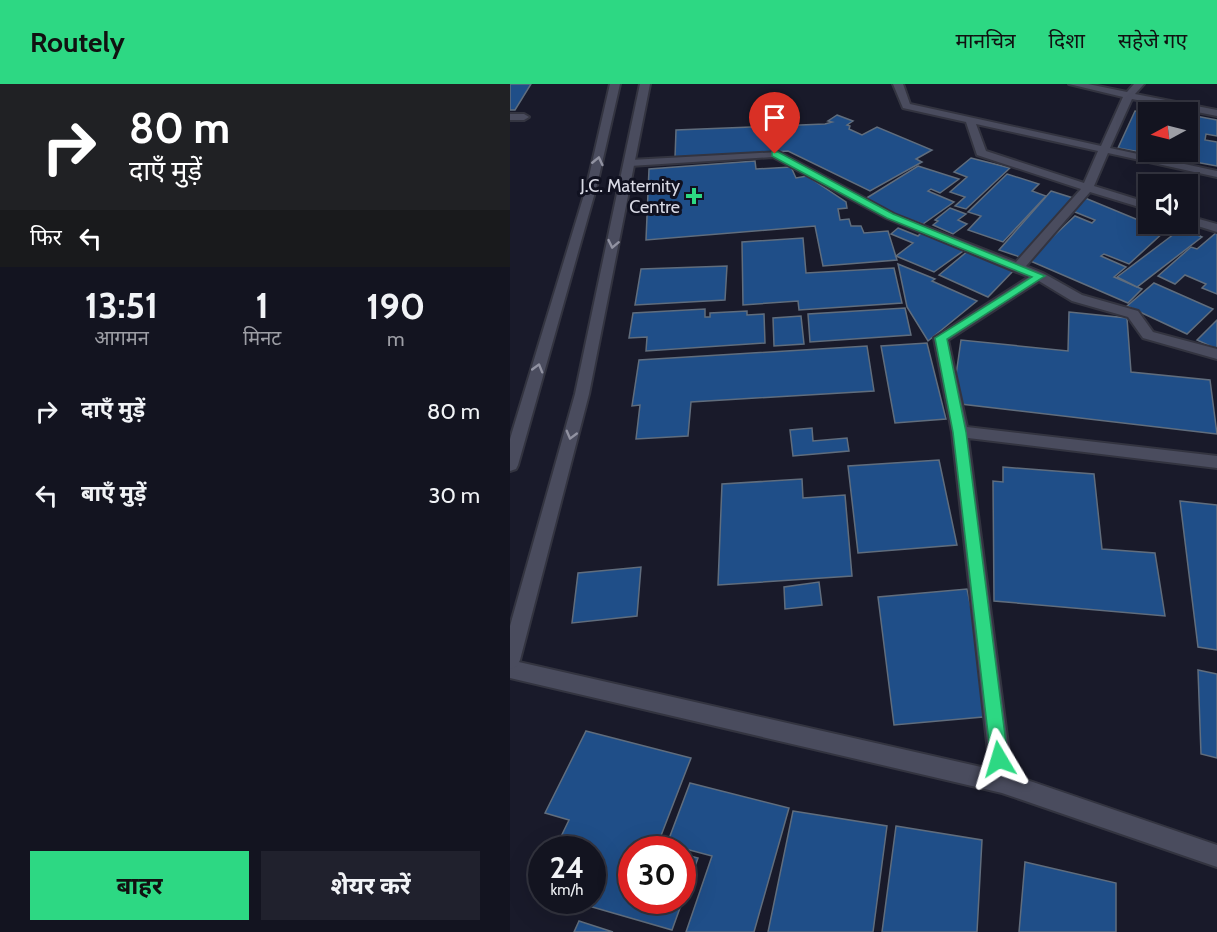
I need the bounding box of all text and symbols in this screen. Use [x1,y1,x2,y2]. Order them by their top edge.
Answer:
text: Routely [30,25,125,59]
text: मानचित्र [956,28,1016,53]
text: दिशा [1049,28,1085,53]
text: सहेजे गए [1118,28,1187,53]
pin [749,92,800,154]
icon: arrive [758,101,791,134]
text: 80 m [129,102,230,154]
north arrow [1138,102,1198,162]
map controls [1138,102,1198,234]
icon: right [30,108,108,186]
text: दाएँ मुड़ें [129,154,202,187]
one-way arrow [590,156,603,166]
button: sound [1138,174,1198,234]
place label: J.C. Maternity Centre [579,175,680,218]
marker: J.C. Maternity Centre [685,187,703,205]
icon: left [74,222,107,255]
text: फिर [30,224,62,251]
one-way arrow [607,239,620,249]
text: 13:51 [85,283,158,327]
text: 1 [256,283,269,327]
text: 190 [366,284,425,328]
text: आगमन [94,326,149,350]
text: मिनट [243,326,281,350]
text: m [387,327,404,351]
one-way arrow [531,363,543,374]
icon: right [30,395,63,428]
text: दाएँ मुड़ें [81,396,145,423]
text: 80 m [427,398,480,425]
one-way arrow [565,430,578,440]
icon: left [30,479,63,512]
text: बाएँ मुड़ें [81,480,146,507]
text: 30 m [428,482,480,509]
position arrow [967,727,1031,791]
speed limit sign: 30 [618,836,696,914]
text: 24 [550,849,584,886]
button: बाहर [30,851,249,920]
button: शेयर करें [261,851,480,920]
text: km/h [551,881,583,899]

